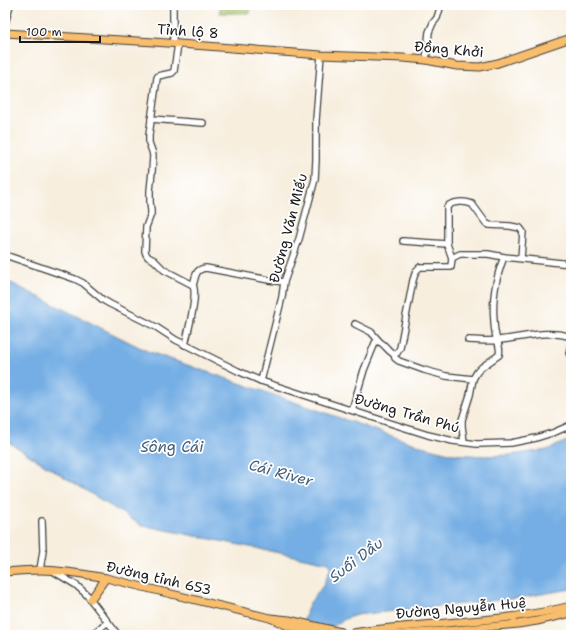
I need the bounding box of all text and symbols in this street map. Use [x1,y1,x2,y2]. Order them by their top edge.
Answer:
scale bar [20,18,100,44]
street label: Tỉnh lộ 8 [157,20,219,42]
text: 100 m [26,24,62,40]
street label: Đồng Khởi [414,37,484,61]
street label: Đường Văn Miếu [265,171,311,285]
street label: Đường Trần Phú [352,389,462,437]
water label: Sông Cái [140,437,204,457]
water label: Cái River [247,455,316,491]
water label: Suối Dầu [325,533,387,587]
street label: Đường tỉnh 653 [105,557,213,599]
street label: Đường Nguyễn Huệ [395,593,527,623]

